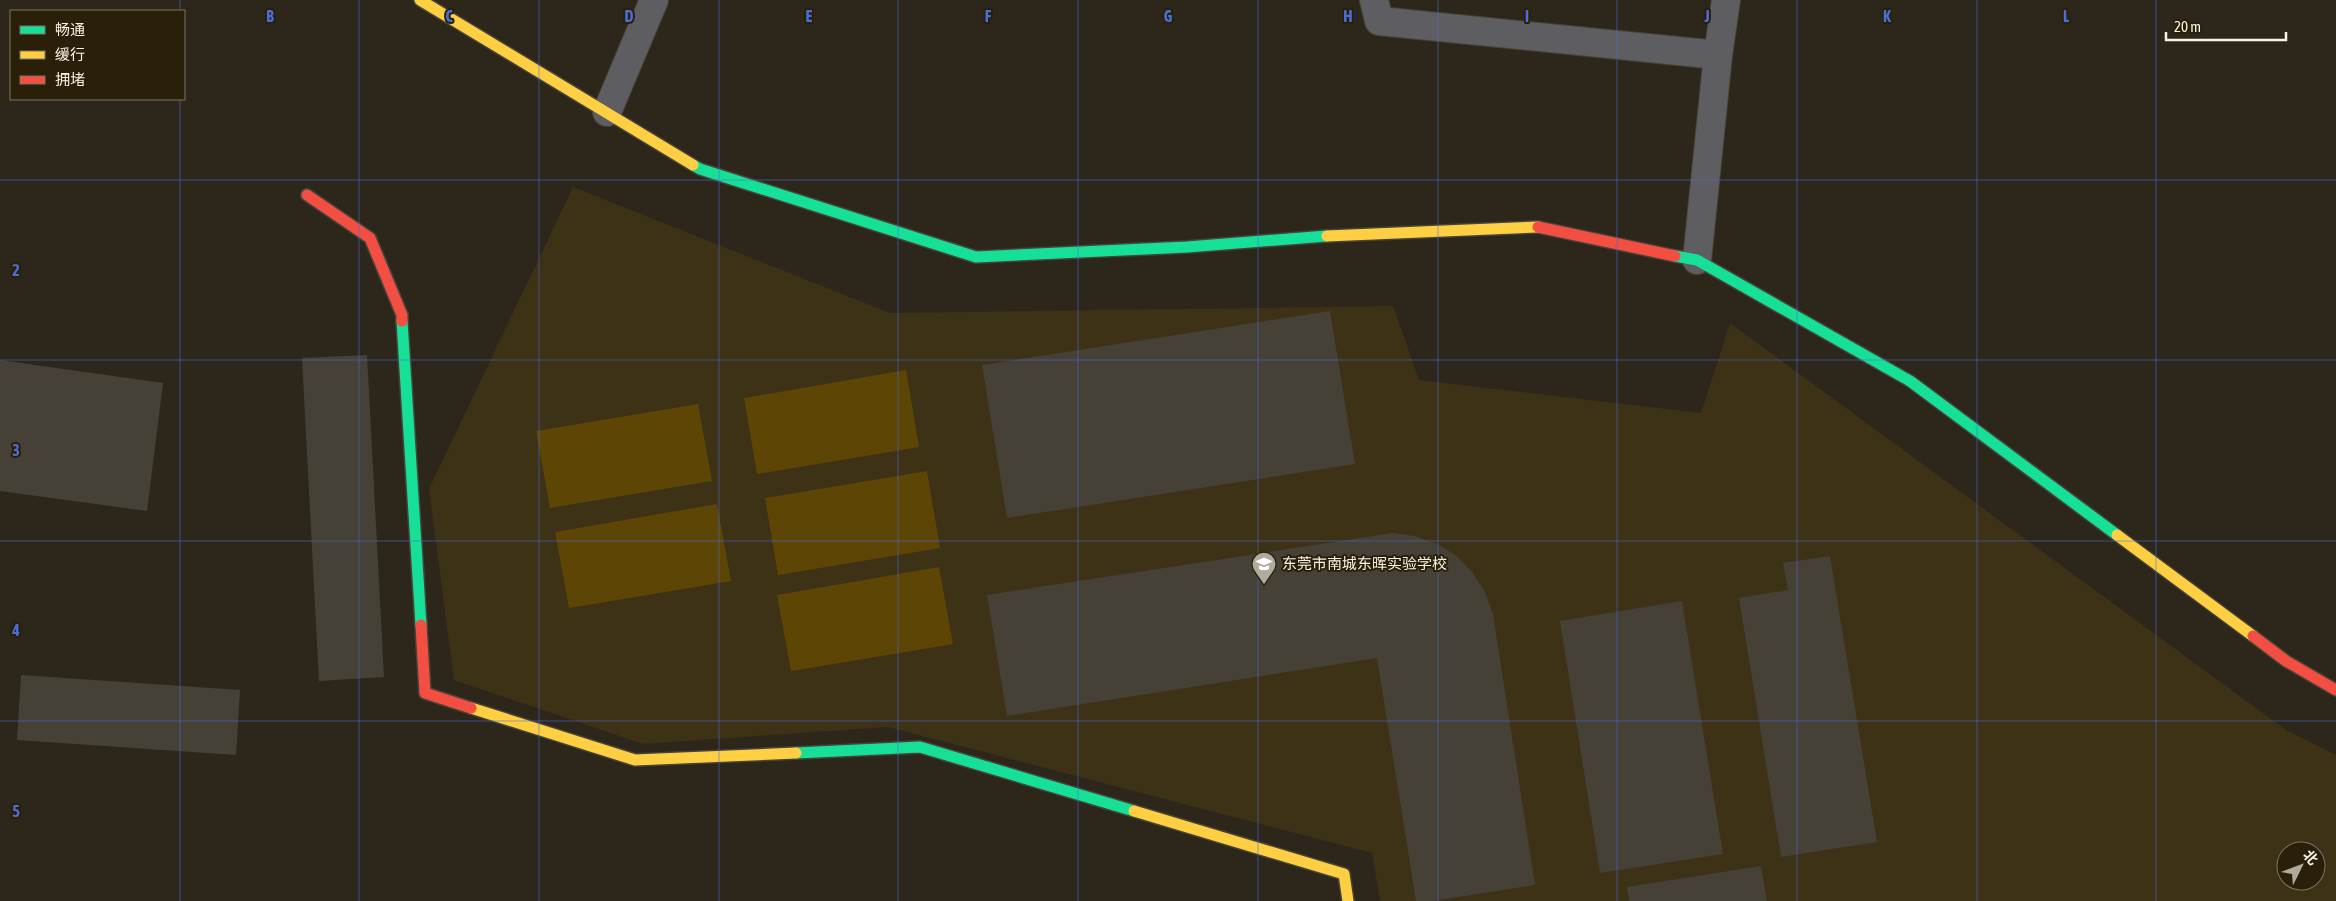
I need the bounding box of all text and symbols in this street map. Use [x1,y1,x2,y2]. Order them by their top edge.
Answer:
text: B [266,7,274,25]
text: C [445,7,453,25]
text: D [625,7,634,25]
text: E [806,7,813,25]
text: F [985,7,992,25]
text: G [1164,7,1173,25]
text: H [1343,7,1353,25]
text: I [1525,7,1529,25]
text: J [1703,7,1710,25]
text: K [1883,7,1891,25]
text: L [2063,7,2070,25]
legend [10,10,185,100]
scale bar [2166,10,2286,42]
text: 20 m [2174,18,2201,35]
text: 畅通 [55,21,85,38]
text: 缓行 [55,46,85,63]
text: 拥堵 [55,71,85,88]
text: 2 [12,261,20,279]
text: 3 [12,441,20,459]
school or university icon: 东莞市南城东晖实验学校 [1251,551,1277,585]
place label: 东莞市南城东晖实验学校 [1282,555,1447,572]
text: 4 [11,621,20,639]
text: 5 [12,802,20,820]
north arrow [2276,841,2326,891]
text: 北 [2300,847,2321,868]

